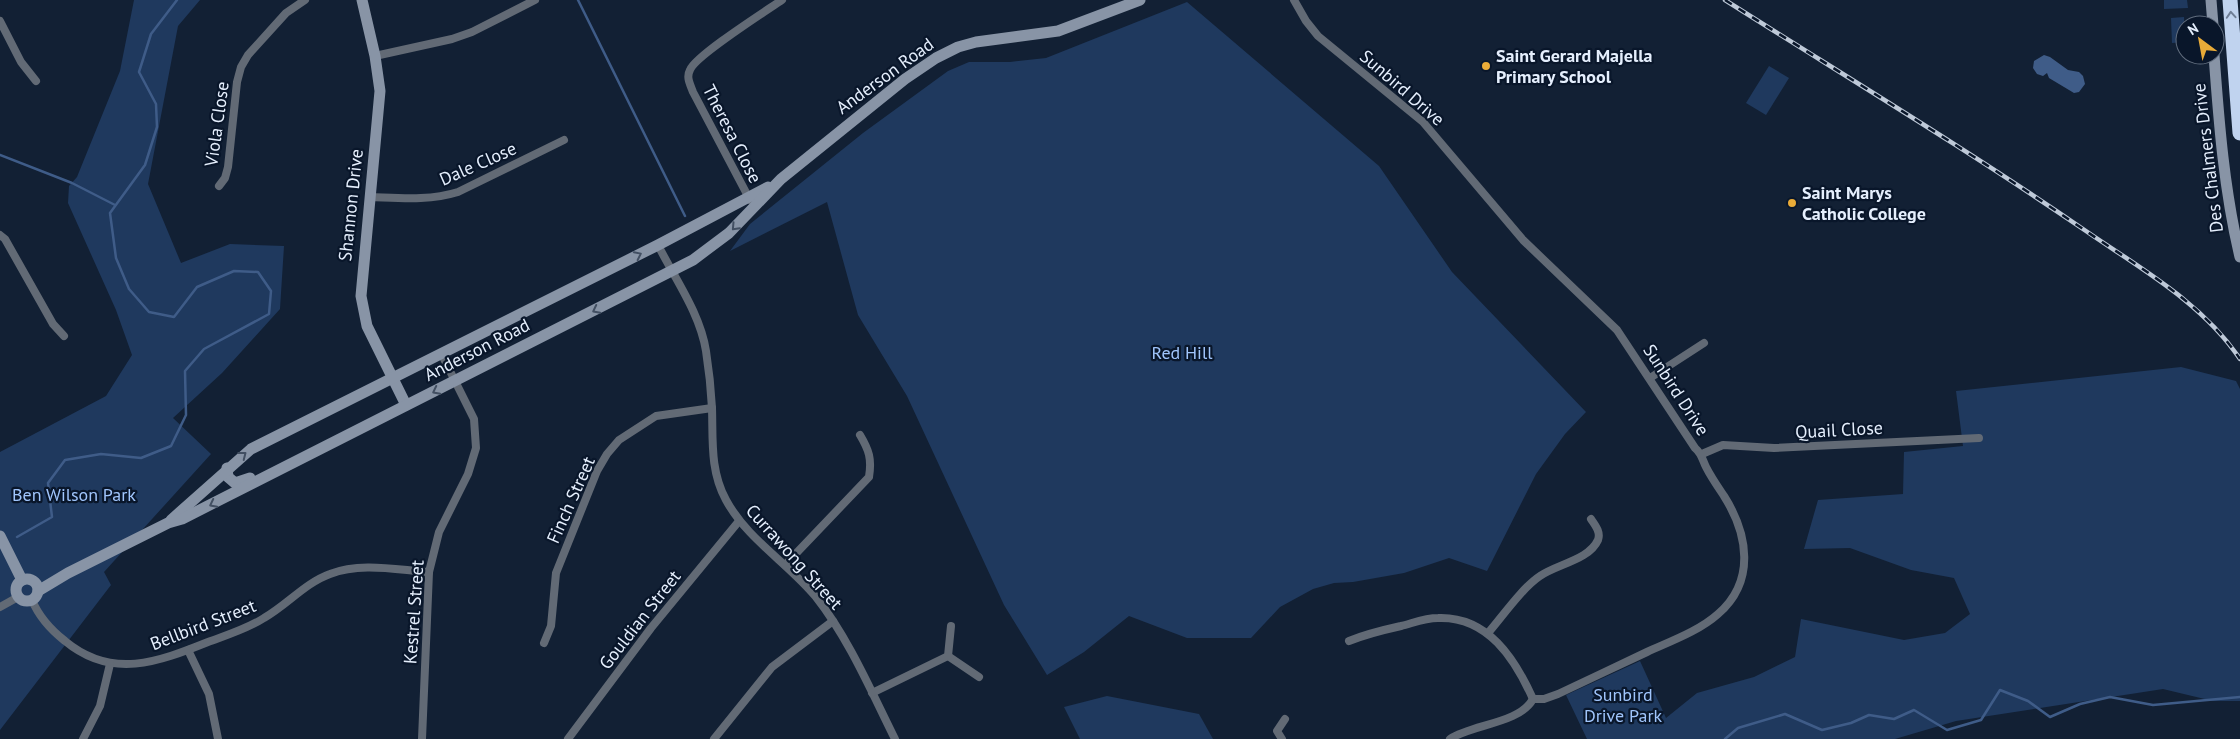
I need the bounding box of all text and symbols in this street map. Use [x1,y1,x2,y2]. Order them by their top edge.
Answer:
one-way arrow [2225,11,2236,19]
north arrow [2175,15,2225,65]
text: N [2184,19,2202,39]
street label: Anderson Road [831,32,938,119]
place label: Saint Gerard Majella Primary School [1496,44,1653,88]
street label: Sunbird Drive [1355,45,1449,131]
marker: Saint Gerard Majella Primary School [1480,60,1492,72]
street label: Viola Close [199,80,234,169]
street label: Theresa Close [698,81,767,187]
street label: Des Chalmers Drive [2187,82,2228,234]
street label: Dale Close [436,136,520,191]
street label: Shannon Drive [333,148,368,262]
place label: Saint Marys Catholic College [1802,181,1926,225]
marker: Saint Marys Catholic College [1786,197,1798,209]
one-way arrow [732,221,741,230]
one-way arrow [632,251,641,261]
one-way arrow [592,303,601,314]
street label: Anderson Road [420,313,533,386]
street label: Sunbird Drive [1638,340,1715,440]
park label: Red Hill [1152,341,1213,364]
one-way arrow [432,385,441,395]
street label: Quail Close [1795,416,1883,443]
one-way arrow [237,453,246,461]
street label: Finch Street [541,453,600,547]
park label: Ben Wilson Park [12,483,136,506]
one-way arrow [209,498,218,508]
street label: Currawong Street [741,499,848,614]
street label: Kestrel Street [398,559,429,665]
street label: Gouldian Street [594,565,686,674]
street label: Bellbird Street [147,594,259,655]
park label: Sunbird Drive Park [1584,683,1662,727]

